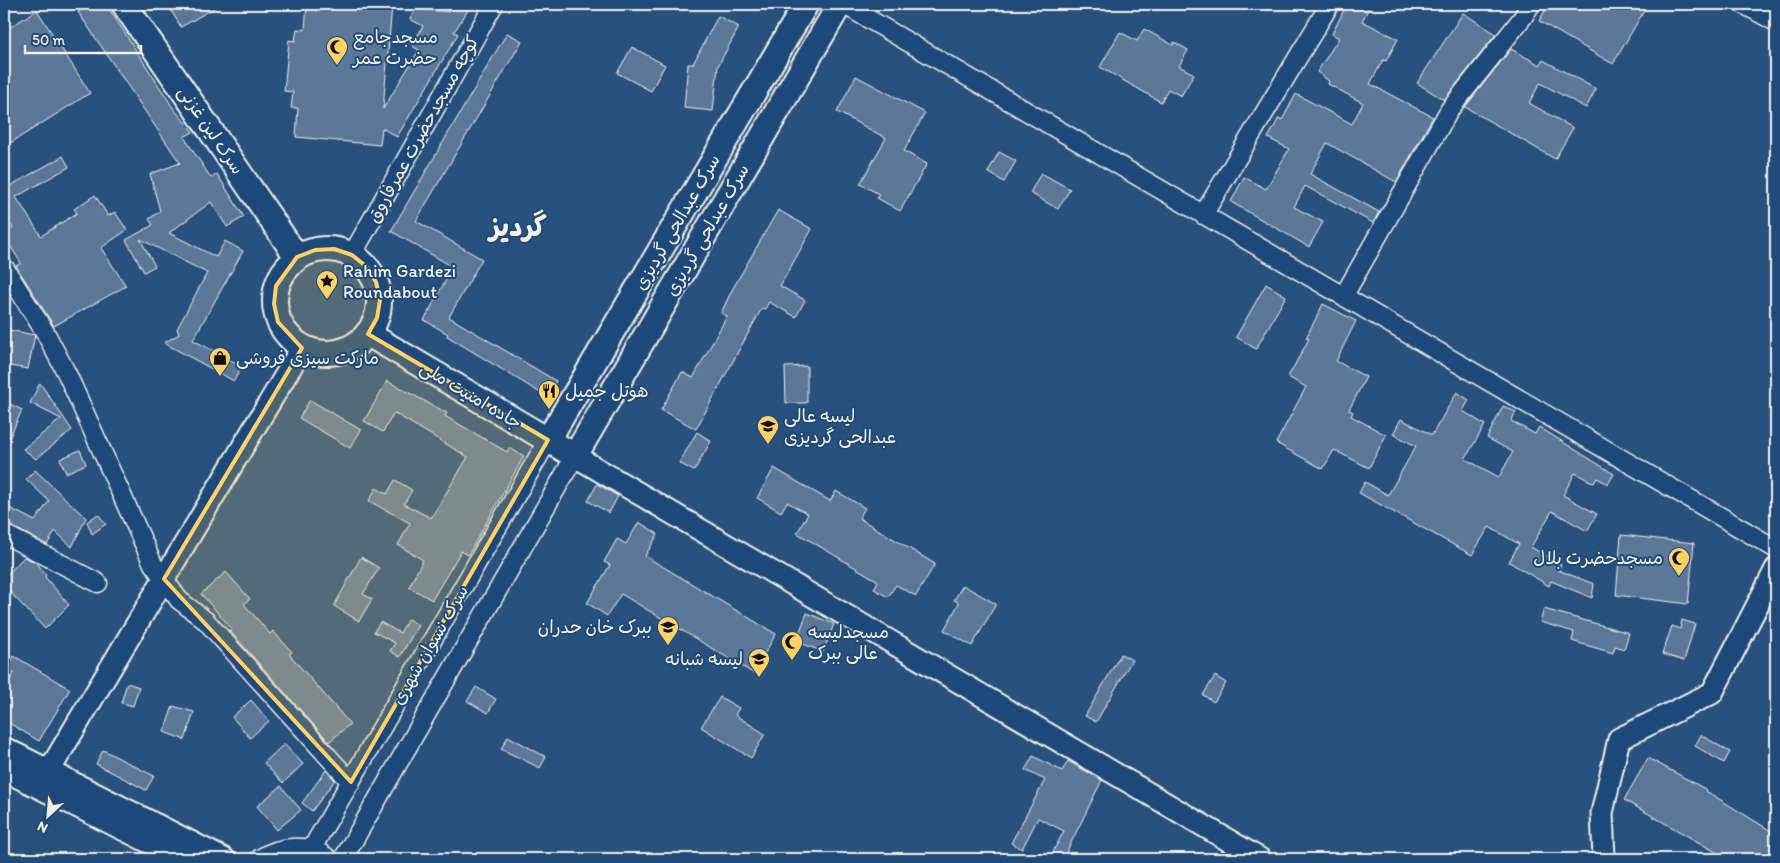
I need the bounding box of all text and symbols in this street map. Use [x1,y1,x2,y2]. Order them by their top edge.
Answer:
scale bar [25,22,141,54]
place label: مسجدجامع حضرت عمر [351,26,438,69]
text: 50 m [32,31,65,49]
street label: کوچه مسجدحضرت عمرفاروق [362,31,485,227]
mosque icon: مسجدجامع حضرت عمر [325,35,349,66]
street label: سرک لین غزنی [173,81,249,179]
street label: سرک عبدالحی گردیزی [629,150,725,294]
street label: سرک عبدلحی گردیزی [660,160,754,300]
district label: گردیز [486,209,547,243]
place label: Rahim Gardezi Roundabout [343,260,456,303]
place icon: Rahim Gardezi Roundabout [315,269,339,300]
shop icon: مارکت سیزی فروشی [208,346,232,377]
place label: مارکت سیزی فروشی [236,347,379,369]
street label: جاده امنیت ملی [416,356,526,434]
restaurant icon: هوتل جمیل [537,379,561,410]
place label: هوتل جمیل [565,380,649,402]
place label: لیسه عالی عبدالحی گردیزی [784,405,896,448]
school or university icon: لیسه عالی عبدالحی گردیزی [756,414,780,445]
mosque icon: مسجدحضرت بلال [1667,546,1691,577]
place label: مسجدحضرت بلال [1533,547,1663,569]
street label: سرک نسوان شهری [387,581,473,709]
school or university icon: ببرک خان حدران [656,615,680,646]
place label: ببرک خان حدران [538,616,652,638]
place label: مسجدلیسه عالی ببرک [808,621,889,664]
mosque icon: مسجدلیسه عالی ببرک [780,630,804,661]
school or university icon: لیسه شبانه [747,647,771,678]
place label: لیسه شبانه [665,648,743,670]
north arrow [22,790,72,840]
text: N [35,818,50,837]

